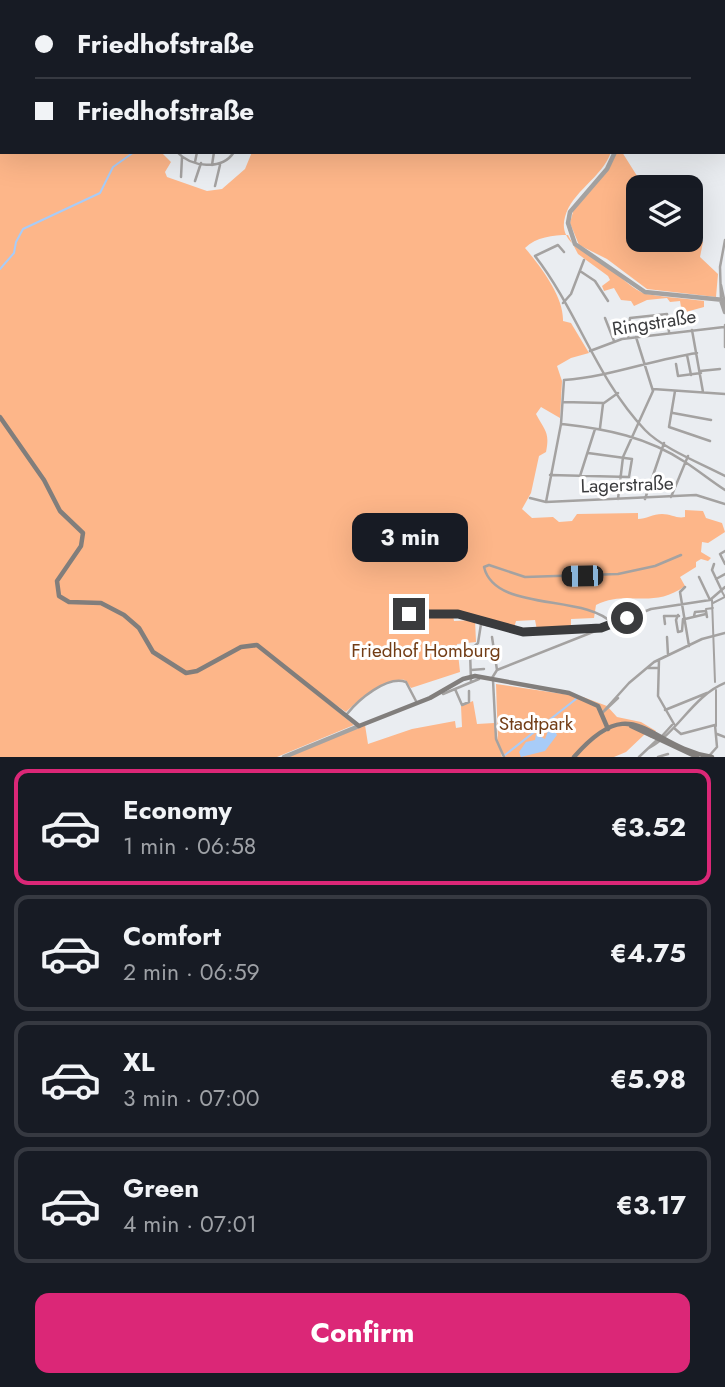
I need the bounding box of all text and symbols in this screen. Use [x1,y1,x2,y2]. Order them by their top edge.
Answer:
text: Friedhofstraße [77,25,254,63]
text: Friedhofstraße [77,92,254,130]
map controls [626,175,703,252]
button: layers [626,175,703,252]
street label: Ringstraße [610,302,698,342]
street label: Lagerstraße [580,469,674,500]
callout: 3 min [351,512,467,562]
text: 3 min [380,520,440,554]
car [561,565,604,587]
route end [393,598,425,630]
route start [611,602,643,634]
park label: Friedhof Homburg [351,637,501,664]
park label: Stadtpark [499,710,574,737]
text: Economy [123,791,232,829]
icon: car [39,796,102,859]
text: €3.52 [611,808,686,846]
text: 1 min · 06:58 [123,829,256,863]
text: Comfort [123,917,221,955]
icon: car [39,922,102,985]
text: €4.75 [610,934,686,972]
text: 2 min · 06:59 [123,955,260,989]
text: XL [123,1043,155,1081]
icon: car [39,1048,102,1111]
text: €5.98 [610,1060,686,1098]
text: 3 min · 07:00 [123,1081,260,1115]
text: Green [123,1169,199,1207]
icon: car [39,1174,102,1237]
text: €3.17 [616,1186,686,1224]
text: 4 min · 07:01 [123,1207,257,1241]
button: Confirm [35,1293,690,1373]

